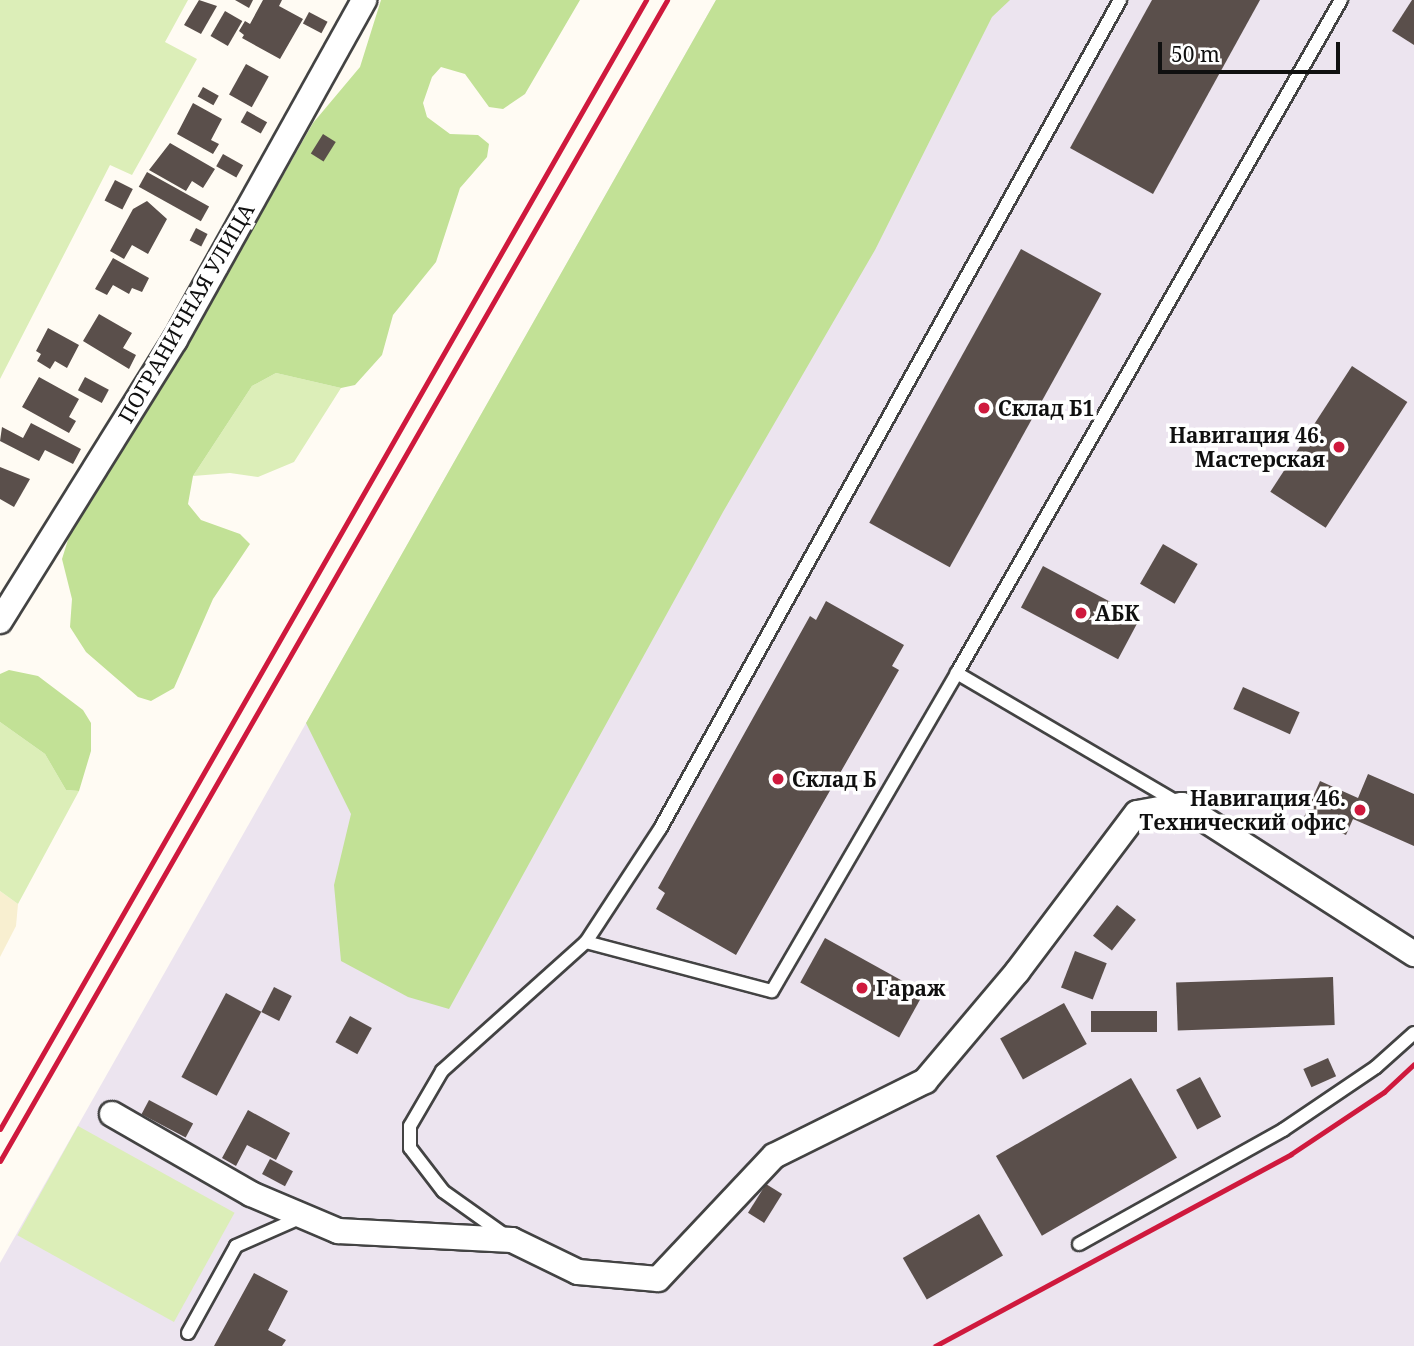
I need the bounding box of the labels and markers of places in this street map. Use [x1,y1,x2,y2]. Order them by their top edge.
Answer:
place label: Склад Б1 [998,395,1094,421]
marker: Склад Б1 [976,400,992,416]
place label: Навигация 46. Мастерская [1169,422,1325,472]
marker: Навигация 46. Мастерская [1331,439,1347,455]
place label: АБК [1095,600,1139,626]
marker: АБК [1073,605,1089,621]
place label: Склад Б [792,766,876,792]
marker: Склад Б [770,771,786,787]
place label: Навигация 46. Технический офис [1139,785,1346,835]
marker: Навигация 46. Технический офис [1352,802,1368,818]
place label: Гараж [876,975,946,1001]
marker: Гараж [854,980,870,996]

